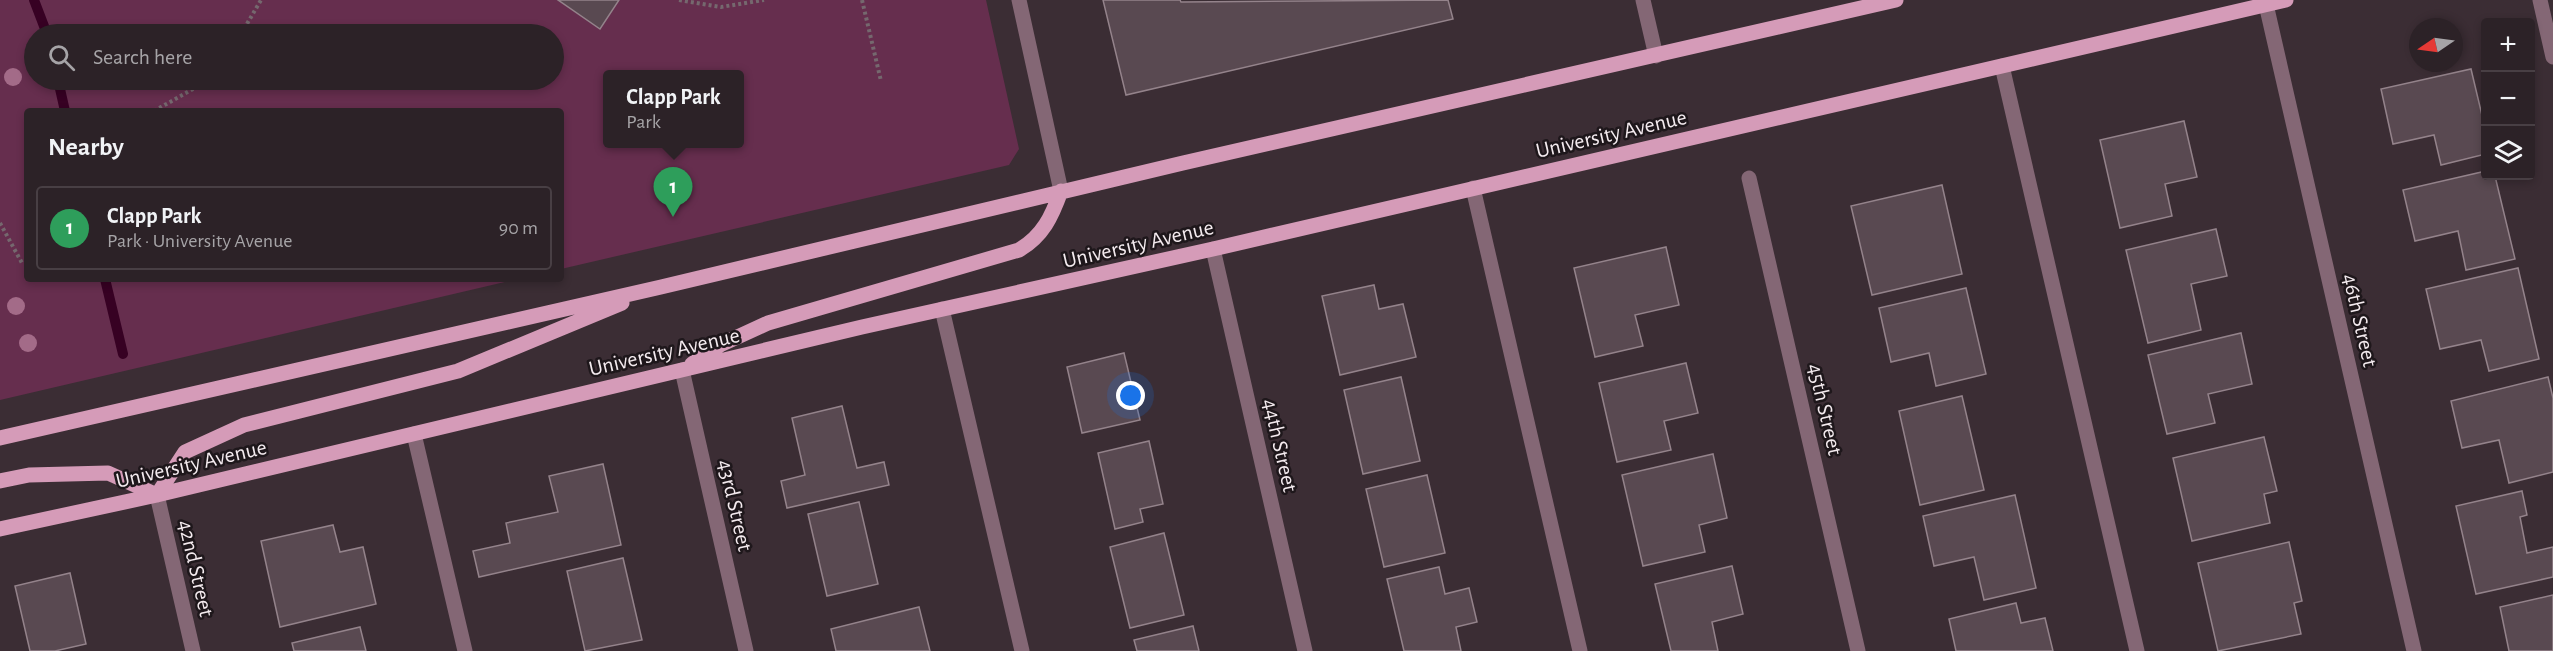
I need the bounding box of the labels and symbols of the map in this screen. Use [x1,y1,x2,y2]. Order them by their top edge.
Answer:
north arrow [2409,18,2463,72]
street label: University Avenue [1534,106,1689,162]
pin: 1 [654,168,692,217]
street label: University Avenue [1061,216,1216,272]
street label: 46th Street [2339,272,2381,369]
street label: University Avenue [587,324,742,380]
street label: 45th Street [1804,361,1846,457]
your location [1116,381,1145,410]
street label: 44th Street [1259,396,1301,494]
street label: University Avenue [114,436,269,492]
street label: 43rd Street [714,457,756,553]
street label: 42nd Street [174,518,218,619]

